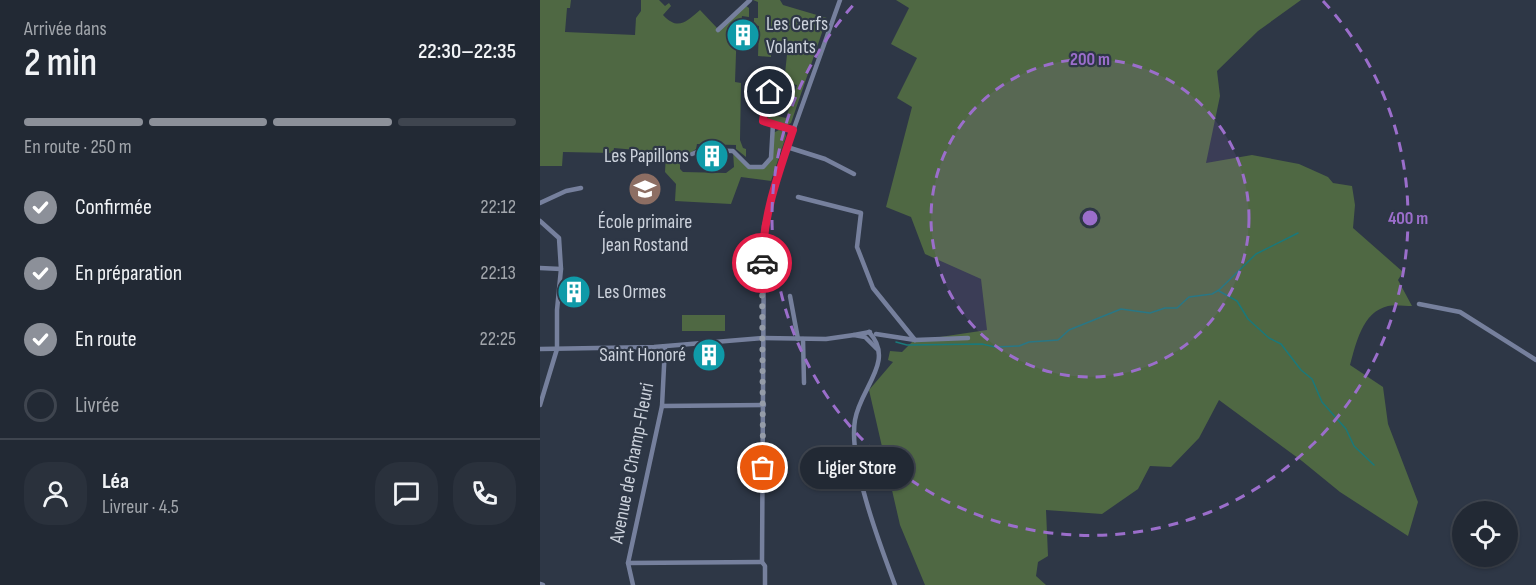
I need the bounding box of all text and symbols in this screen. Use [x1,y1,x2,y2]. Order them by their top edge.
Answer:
place label: Les Cerfs Volants [766,12,828,59]
text: Arrivée dans [24,17,107,41]
building icon: Les Cerfs Volants [725,17,761,53]
text: 22:30–22:35 [418,38,516,65]
text: 2 min [24,40,97,87]
text: 200 m [1070,49,1110,70]
pin [744,66,795,117]
icon: home [753,75,786,108]
text: En route · 250 m [24,135,132,159]
building icon: Les Papillons [694,138,730,174]
place label: Les Papillons [604,144,689,168]
school or university icon: École primaire Jean Rostand [627,171,663,207]
icon: check [24,191,57,224]
text: Confirmée [75,194,152,221]
text: 22:12 [480,195,516,219]
centre of rings [1080,208,1100,228]
text: 400 m [1388,208,1428,229]
place label: École primaire Jean Rostand [598,210,692,257]
courier [732,233,792,293]
icon: car [746,247,779,280]
icon: check [24,257,57,290]
text: En préparation [75,260,182,287]
text: 22:13 [480,261,516,285]
building icon: Les Ormes [556,274,592,310]
place label: Les Ormes [597,280,666,304]
icon: check [24,323,57,356]
text: En route [75,326,137,353]
text: 22:25 [479,327,516,351]
building icon: Saint Honoré [691,337,727,373]
place label: Saint Honoré [599,343,686,367]
street label: Avenue de Champ-Fleuri [604,381,659,546]
text: Livrée [75,392,119,419]
pin [737,442,788,493]
callout: Ligier Store [799,447,913,489]
icon: bag [746,451,779,484]
text: Ligier Store [818,456,896,480]
button: person [24,462,87,525]
button: chat [375,462,438,525]
button: phone [453,462,516,525]
text: Léa [102,468,129,495]
text: Livreur · 4.5 [102,495,179,519]
map controls [1452,501,1518,567]
button: locate [1452,501,1518,567]

